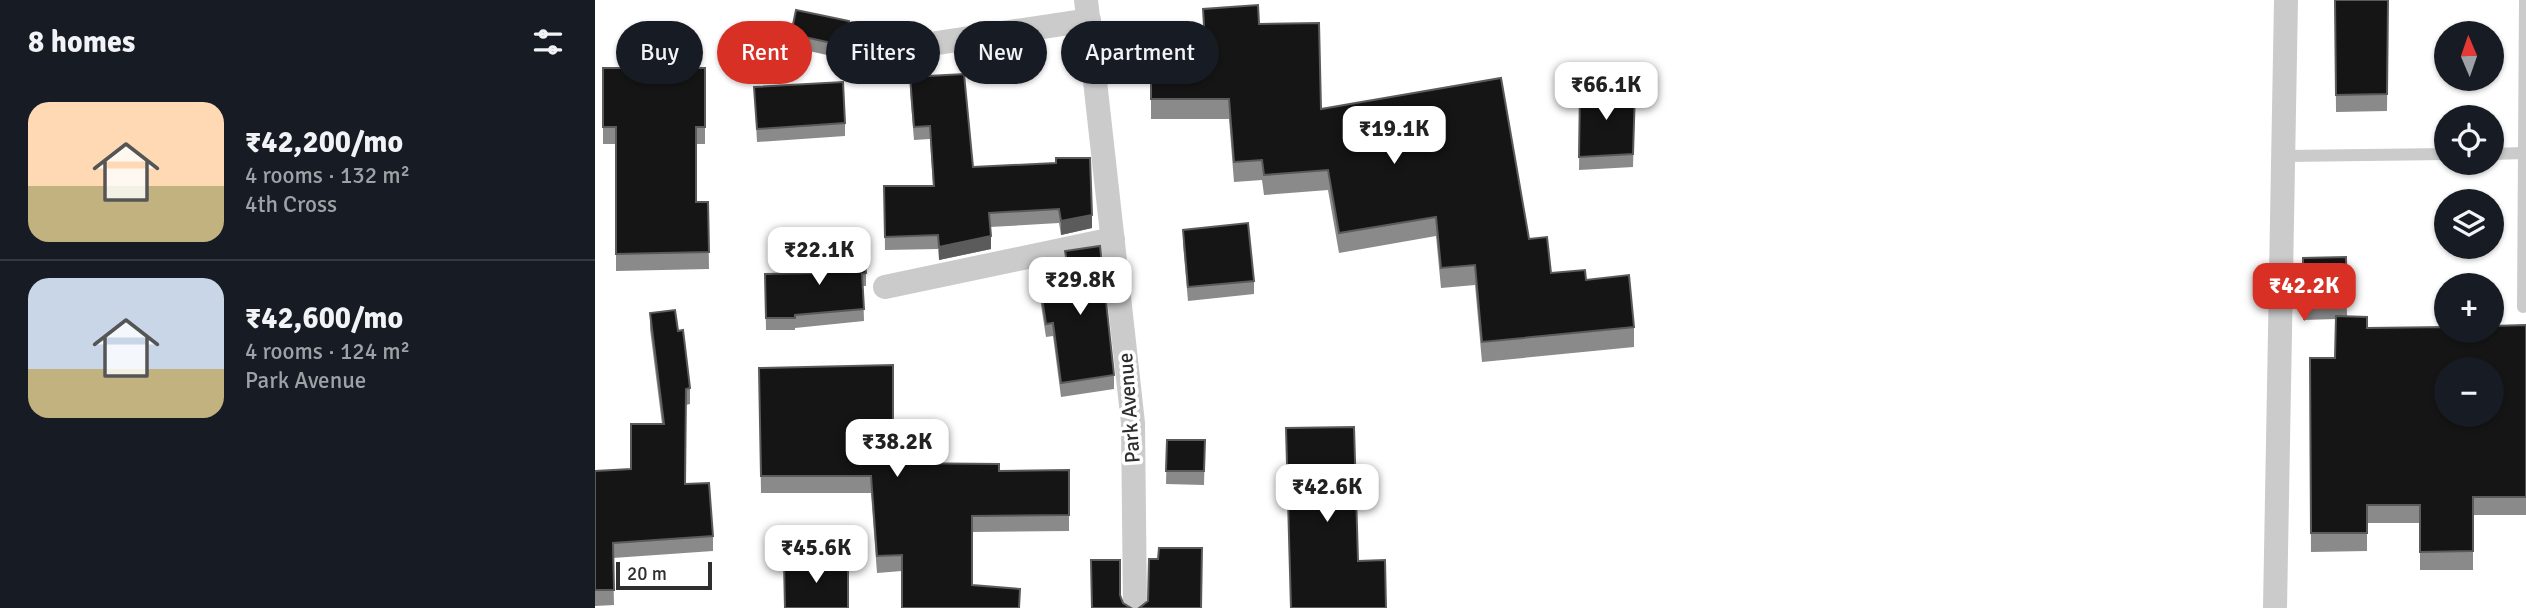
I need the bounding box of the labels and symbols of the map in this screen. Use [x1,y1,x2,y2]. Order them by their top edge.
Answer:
north arrow [2434,21,2504,91]
pin: ₹66.1K [1549,62,1663,122]
pin: ₹19.1K [1337,106,1451,166]
pin: ₹22.1K [762,228,876,287]
pin: ₹29.8K [1023,258,1137,317]
pin: ₹42.2K [2247,264,2361,323]
street label: Park Avenue [1112,352,1146,464]
pin: ₹38.2K [840,420,954,479]
pin: ₹42.6K [1270,464,1384,524]
pin: ₹45.6K [759,526,873,585]
scale bar [616,559,712,591]

